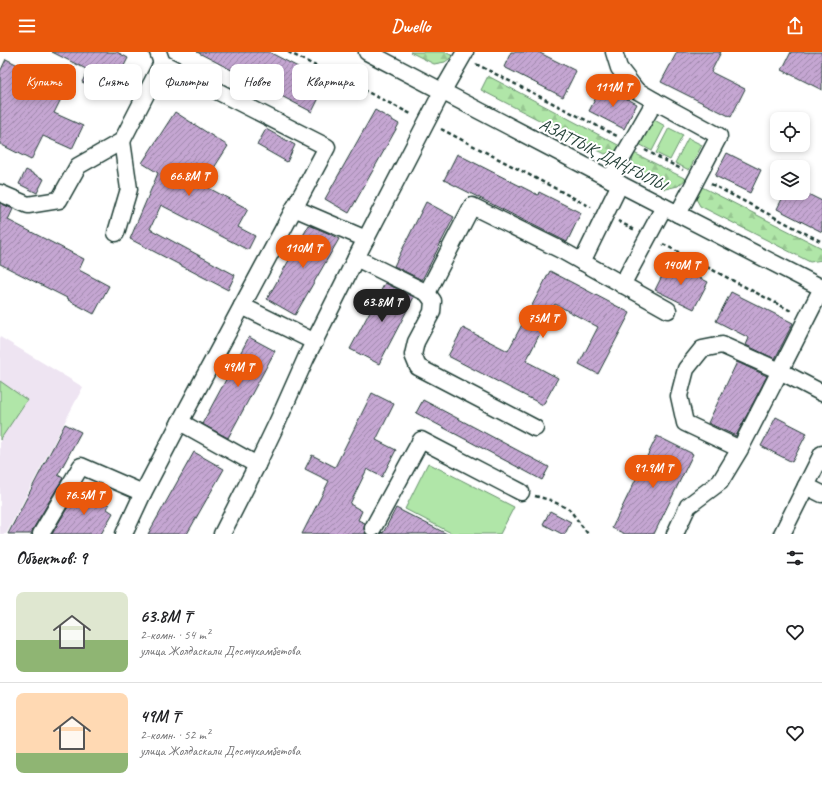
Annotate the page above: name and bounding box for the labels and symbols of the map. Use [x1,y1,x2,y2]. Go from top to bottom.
pin: 111M ₸ [580,74,646,108]
street label: АЗАТТЫҚ ДАҢҒЫЛЫ [536,114,672,197]
pin: 66.8M ₸ [152,163,226,197]
pin: 110M ₸ [270,235,336,269]
pin: 140M ₸ [648,252,714,286]
pin: 63.8M ₸ [345,289,419,323]
pin: 75M ₸ [515,305,571,339]
pin: 49M ₸ [210,354,266,388]
pin: 91.9M ₸ [616,455,690,489]
pin: 76.5M ₸ [47,482,121,516]

